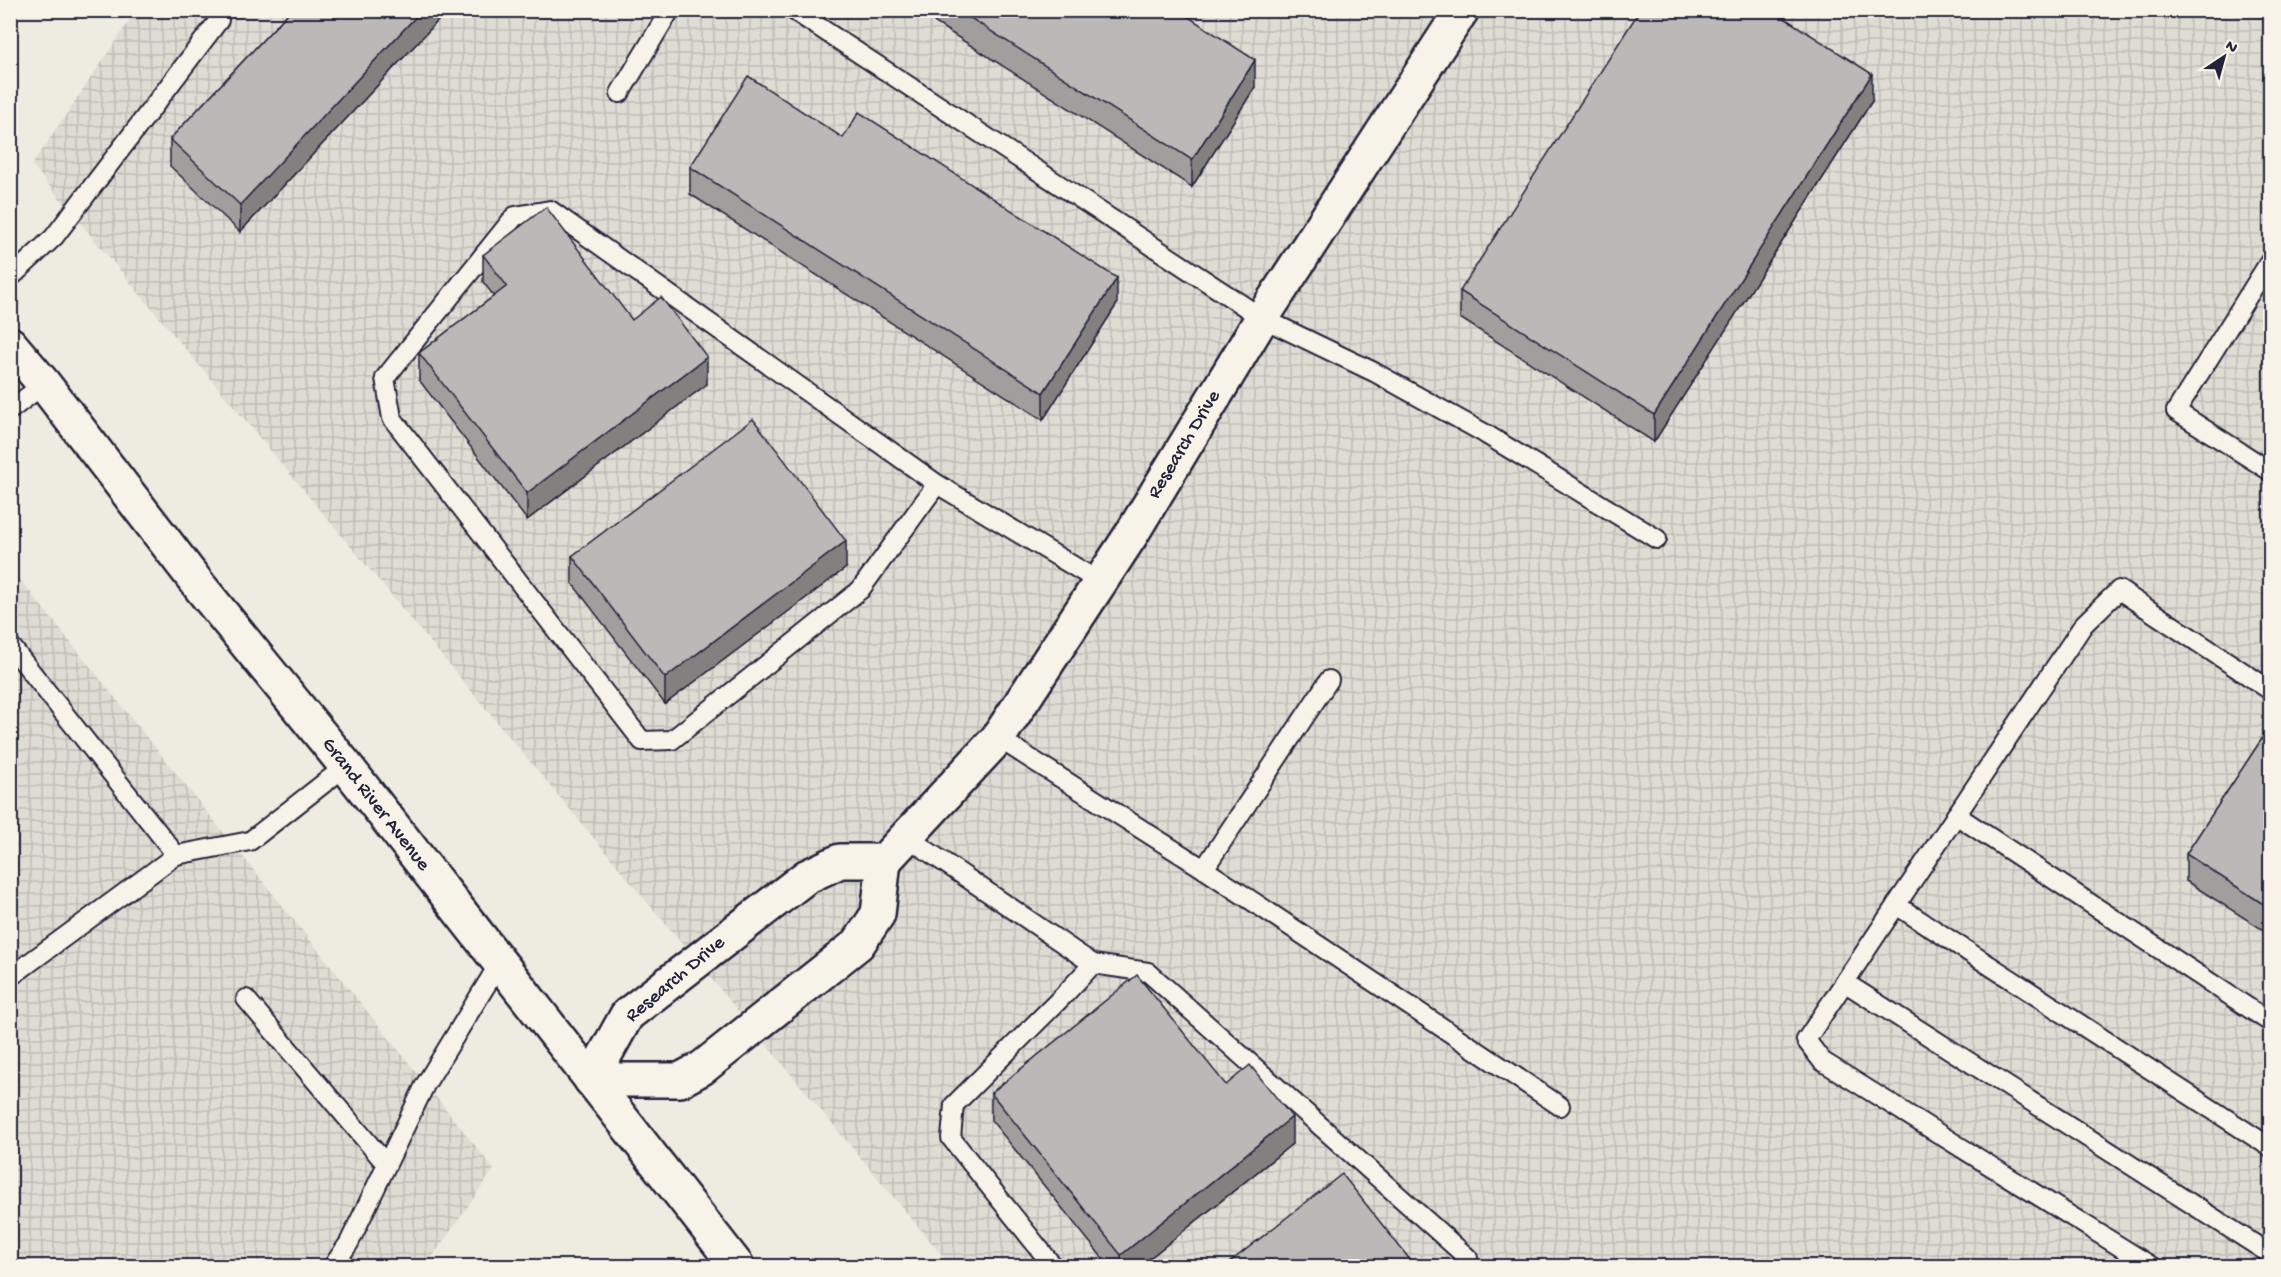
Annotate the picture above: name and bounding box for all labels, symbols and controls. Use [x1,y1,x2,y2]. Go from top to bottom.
north arrow [2194,27,2254,87]
text: N [2221,37,2241,59]
street label: Research Drive [1144,386,1227,503]
street label: Grand River Avenue [316,734,435,877]
street label: Research Drive [622,931,731,1028]

